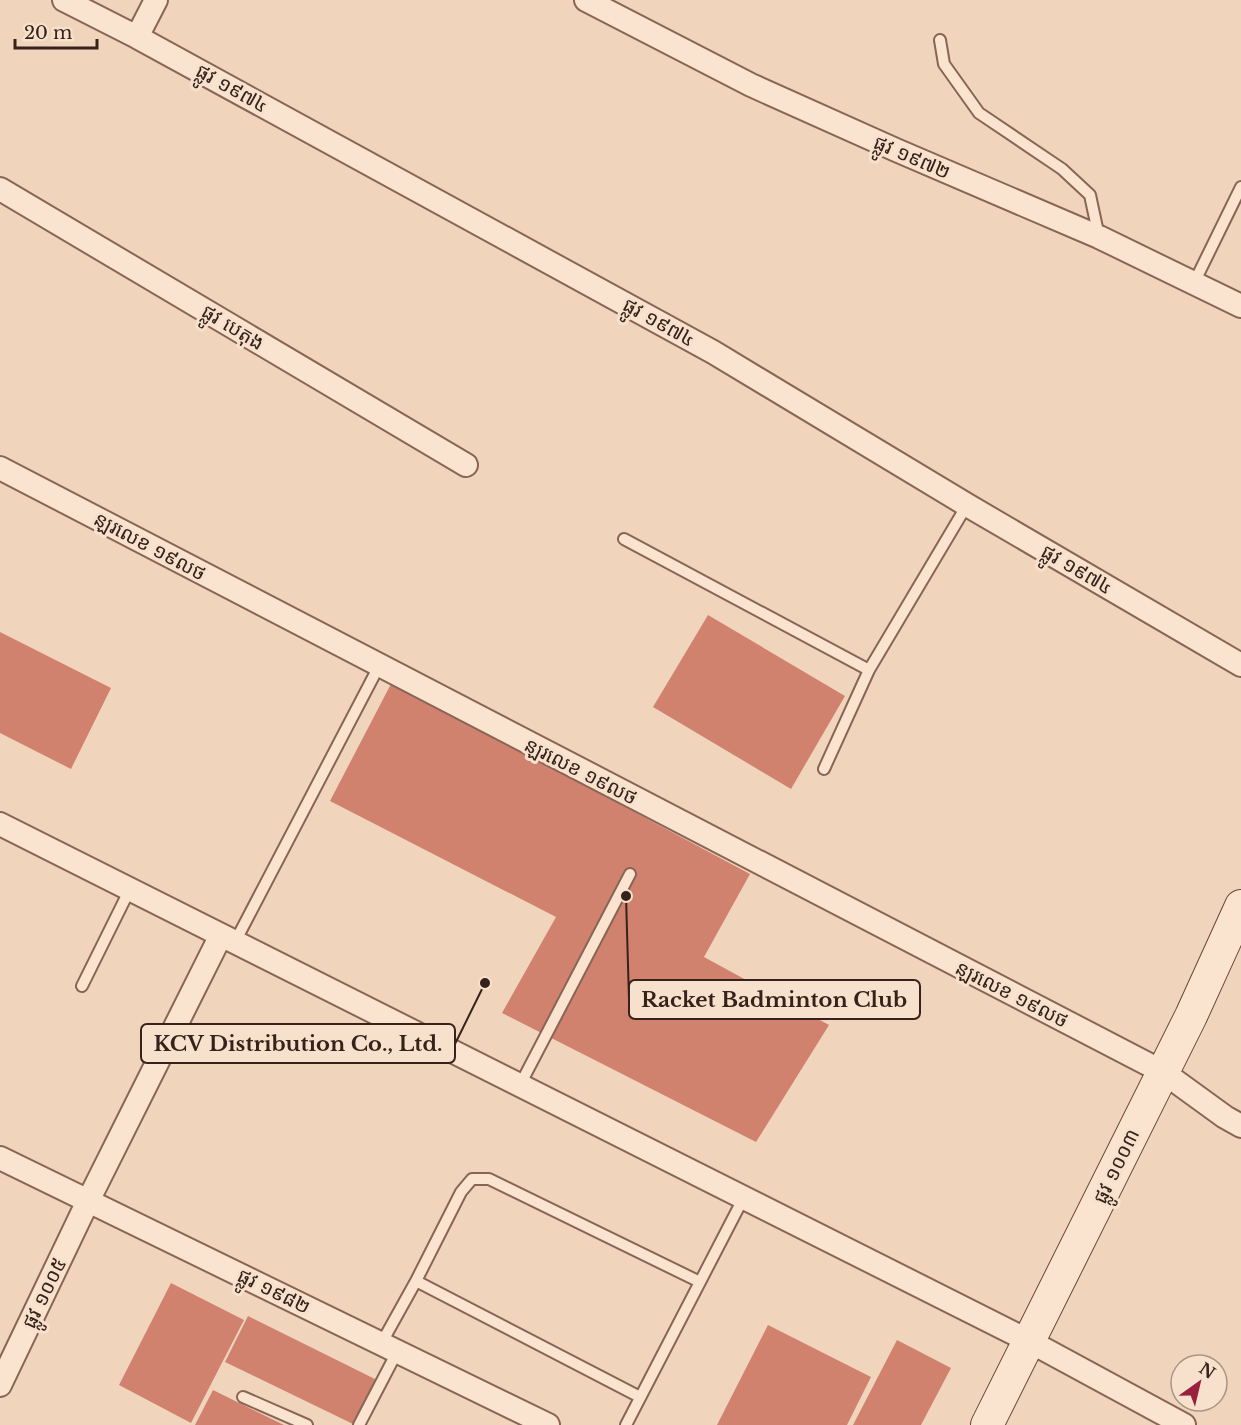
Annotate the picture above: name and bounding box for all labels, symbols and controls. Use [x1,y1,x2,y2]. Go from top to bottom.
scale bar [15,12,98,50]
text: 20 m [24,22,72,44]
street label: ផ្លូវ ១៩៧៤ [188,58,272,124]
street label: ផ្លូវ ១៩៧២ [867,130,954,190]
street label: ផ្លូវ ១៩៧៤ [615,292,699,358]
street label: ផ្លូវ បេតុង [194,299,269,361]
street label: ន្ឡរលេខ ១៩លថ [90,506,210,586]
street label: ផ្លូវ ១៩៧៤ [1033,539,1117,605]
street label: ន្ឡរលេខ ១៩លថ [520,732,642,810]
street label: ន្ឡរលេខ ១៩លថ [951,955,1073,1033]
callout: Racket Badminton Club [629,980,920,1019]
text: Racket Badminton Club [641,987,907,1013]
callout: KCV Distribution Co., Ltd. [141,1024,455,1063]
text: KCV Distribution Co., Ltd. [154,1031,442,1057]
street label: ផ្លូវ ១០០៣ [1088,1125,1151,1210]
street label: ផ្លូវ ១០០៥ [17,1254,78,1335]
street label: ផ្លូវ ១៩៨២ [231,1263,314,1325]
north arrow [1169,1353,1229,1413]
text: N [1196,1358,1219,1383]

